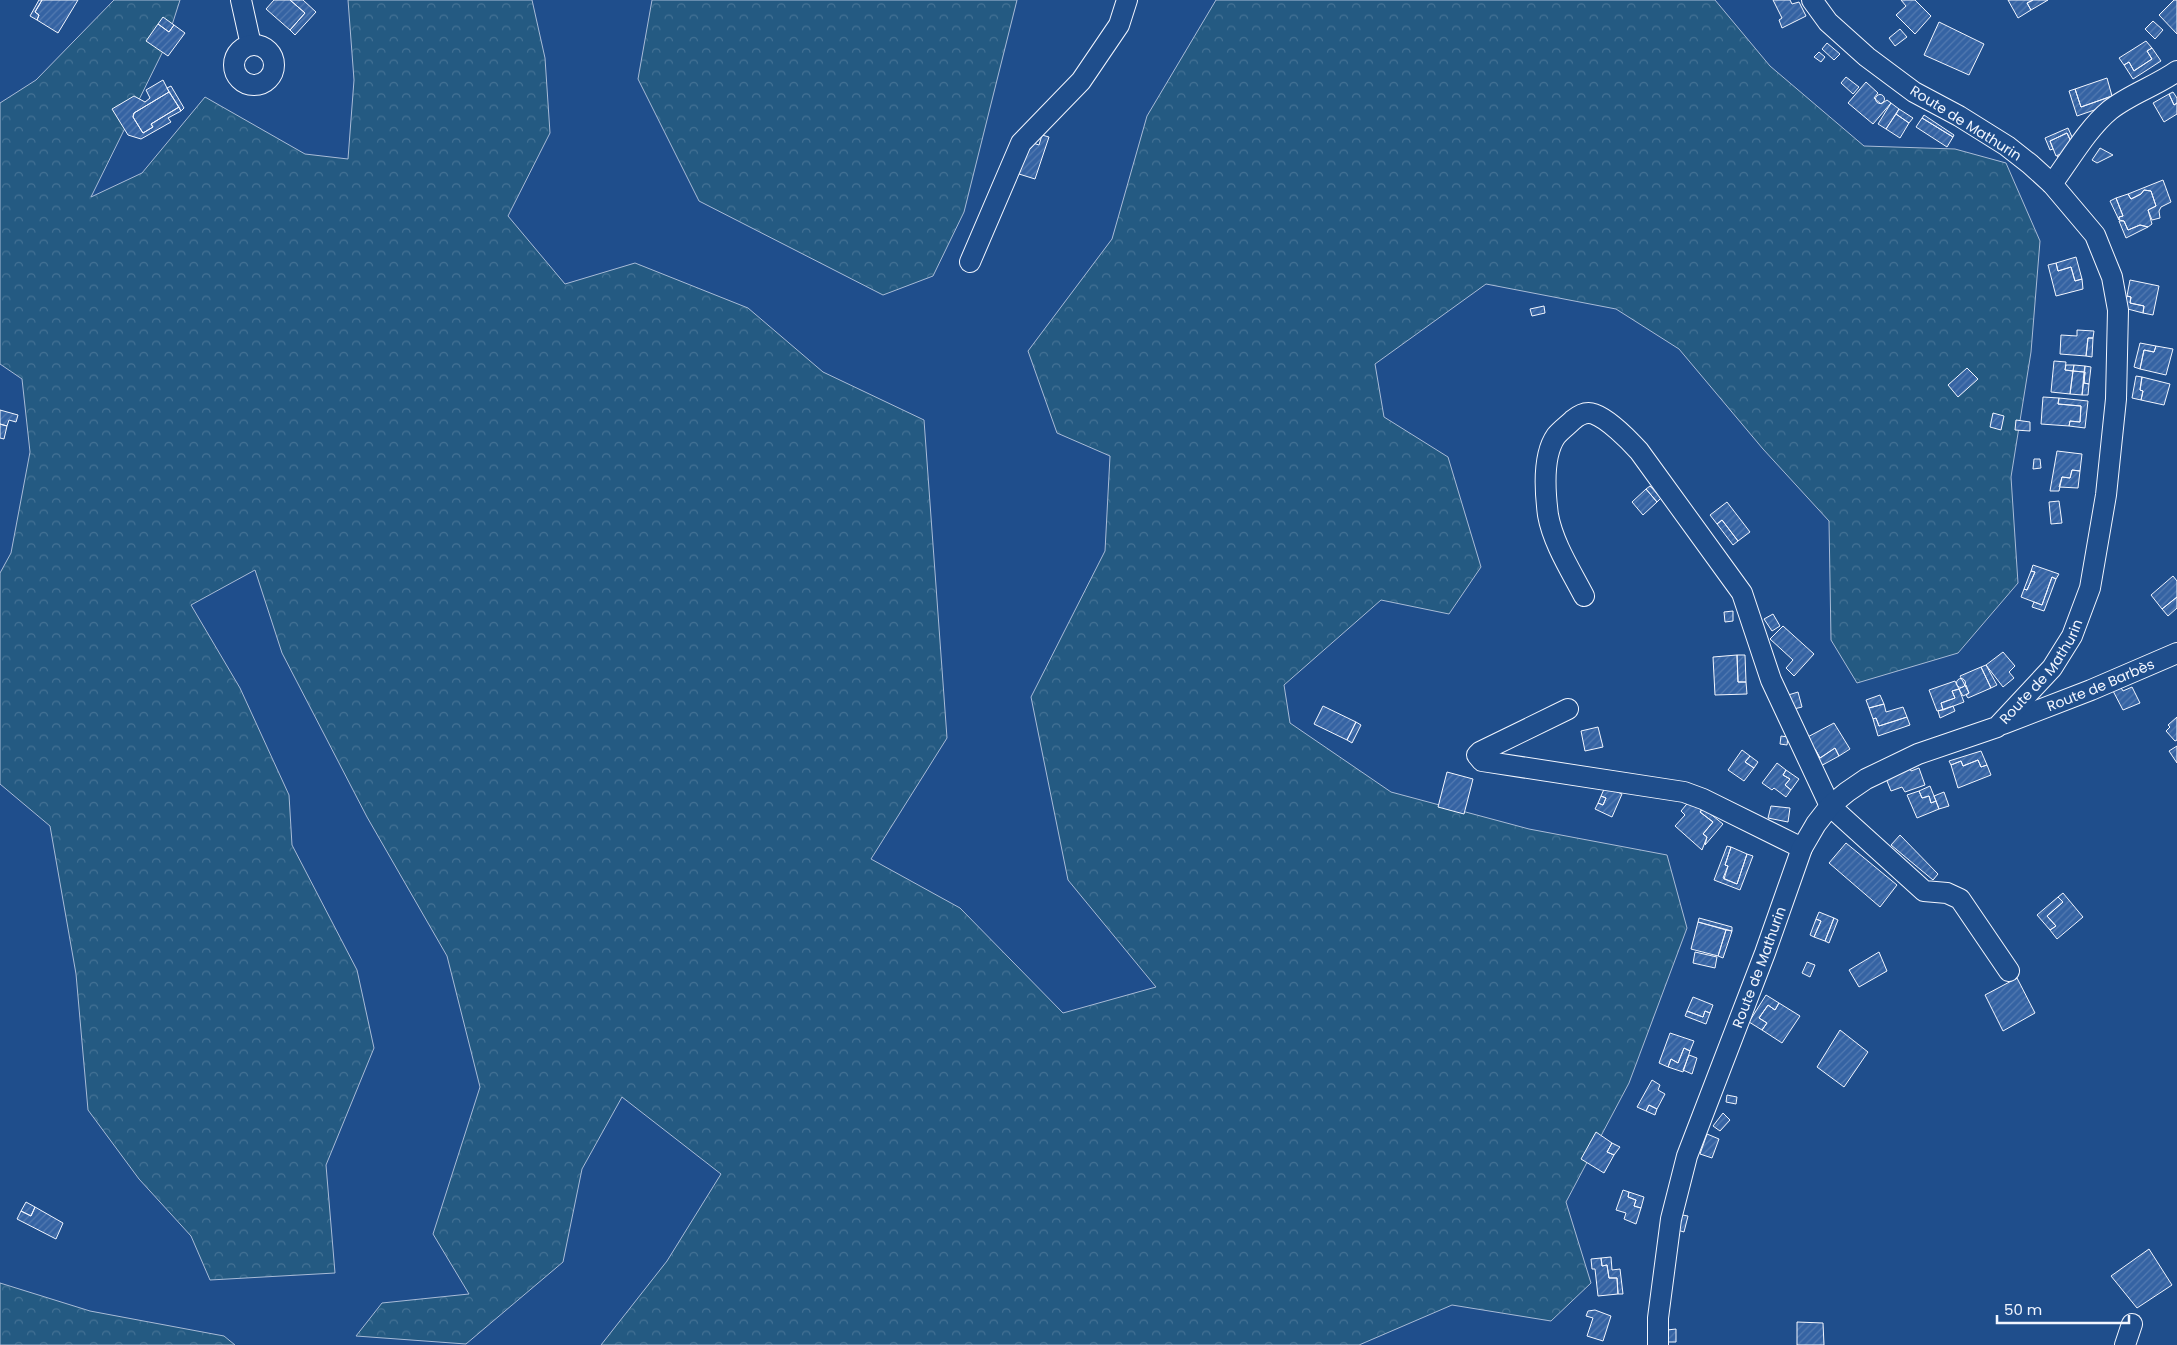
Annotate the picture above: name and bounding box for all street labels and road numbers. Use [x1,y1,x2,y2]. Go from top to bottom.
street label: Route de Mathurin [1906,81,2026,165]
street label: Route de Mathurin [1995,616,2087,728]
street label: Route de Barbès [2044,654,2157,716]
street label: Route de Mathurin [1727,904,1791,1031]

